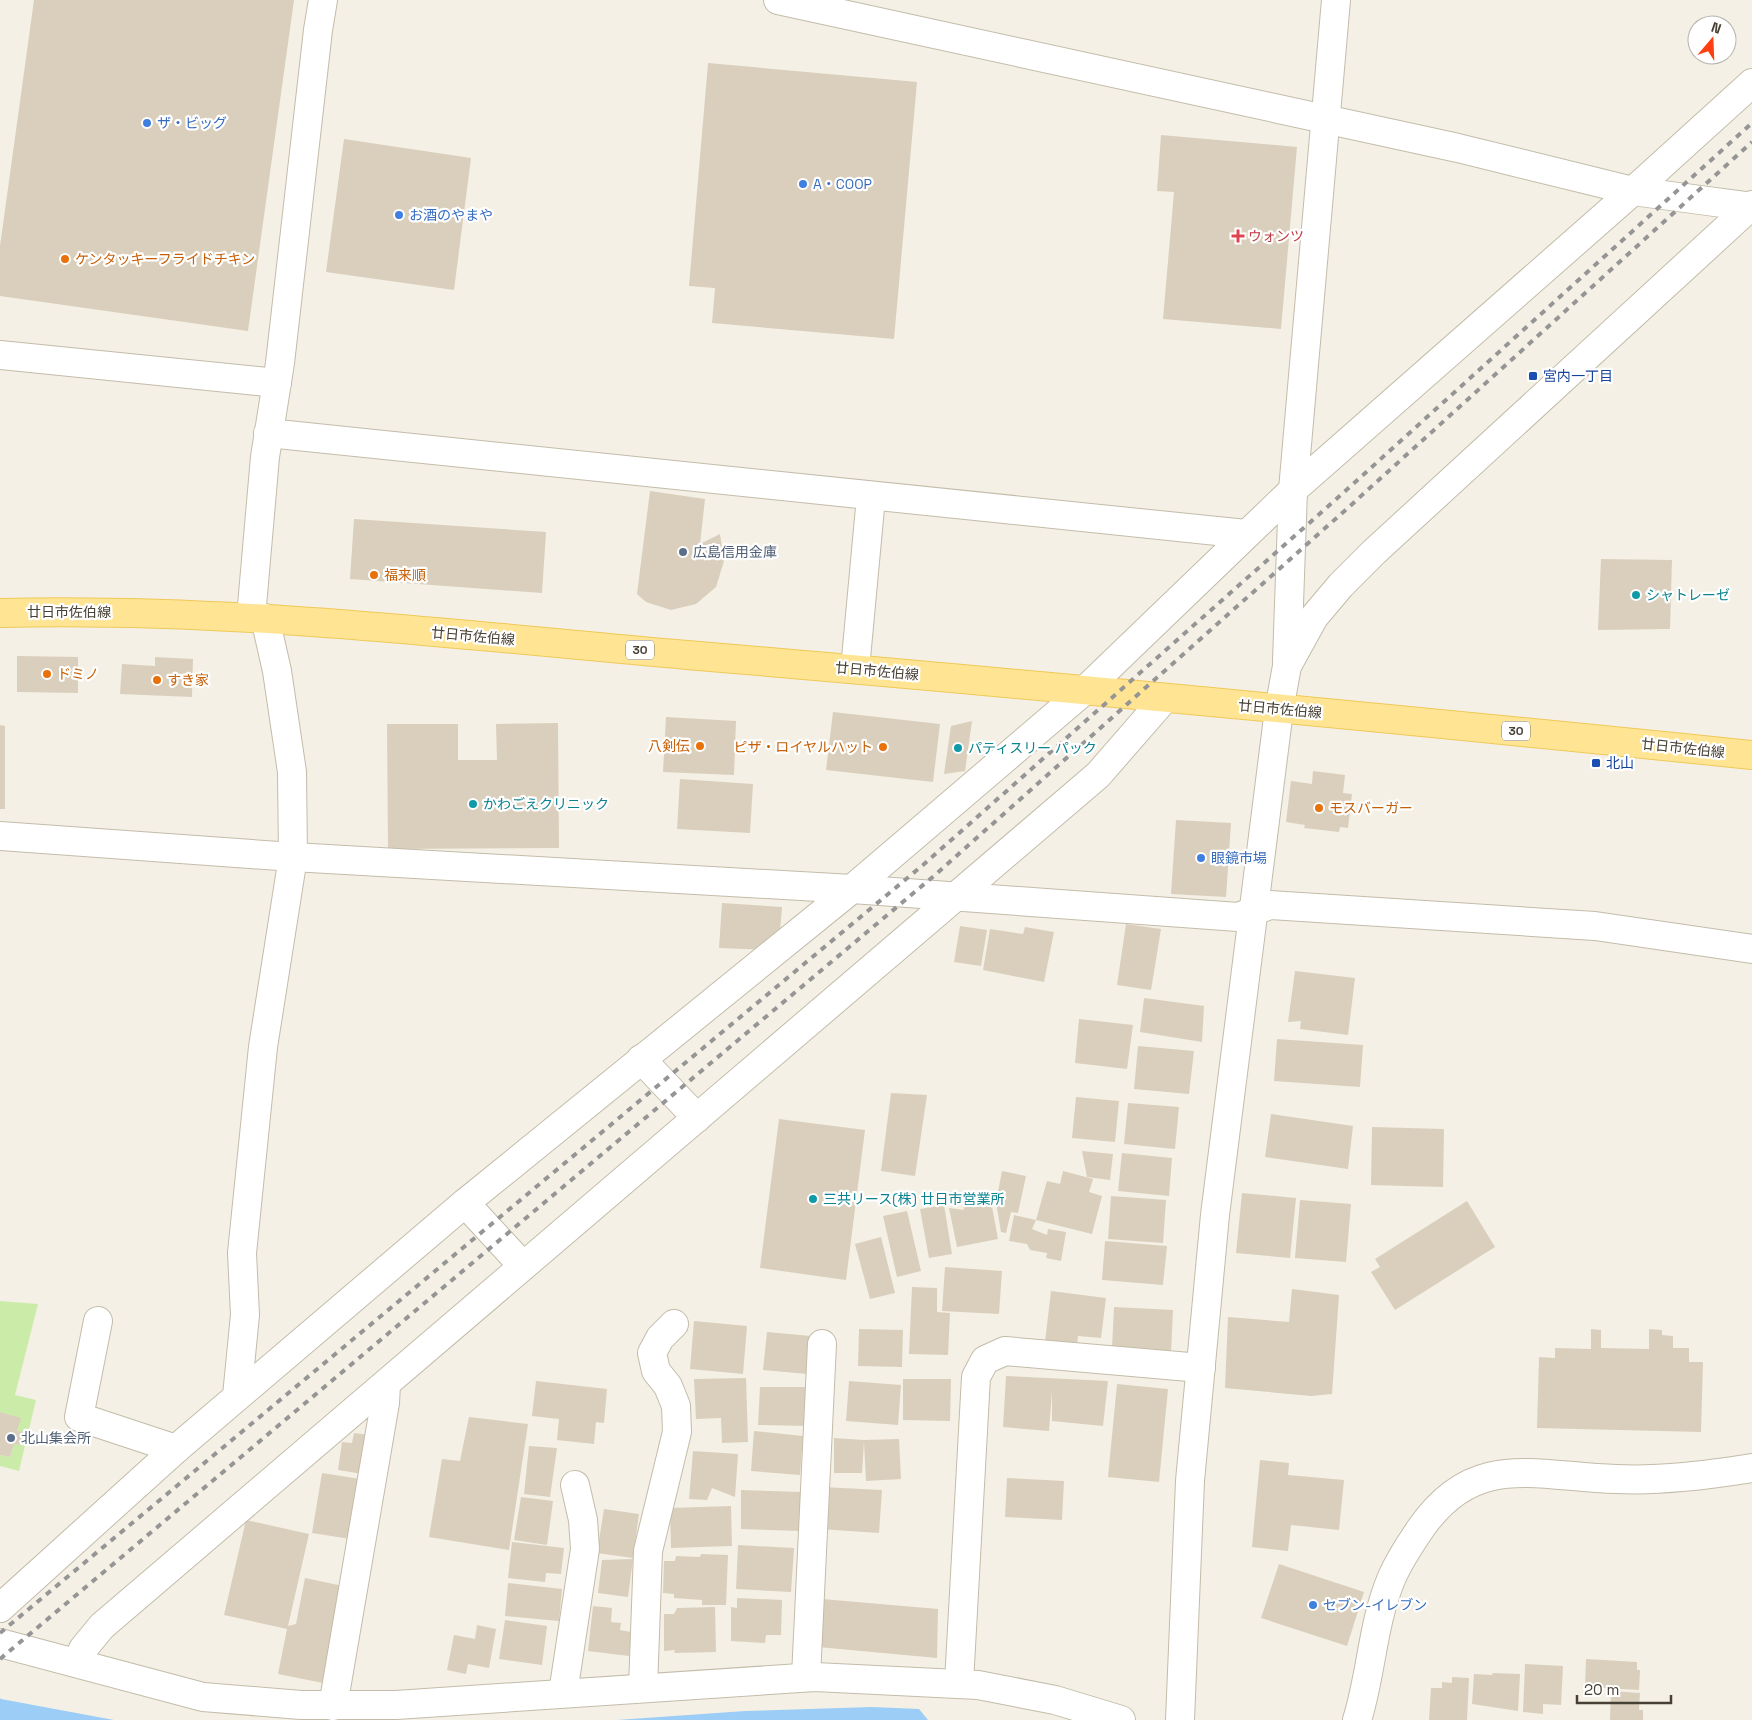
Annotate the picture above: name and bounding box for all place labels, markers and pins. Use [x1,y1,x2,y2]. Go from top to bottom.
place label: ザ・ビッグ [157,114,227,132]
marker: ザ・ビッグ [141,117,153,129]
place label: A・COOP [813,175,872,193]
marker: A・COOP [797,178,809,190]
place label: お酒のやまや [409,206,493,224]
marker: お酒のやまや [393,209,405,221]
place label: ウォンツ [1248,227,1304,245]
marker: ウォンツ [1232,230,1244,242]
place label: ケンタッキーフライドチキン [75,250,255,268]
marker: ケンタッキーフライドチキン [59,253,71,265]
place label: 宮内一丁目 [1543,367,1613,385]
marker: 宮内一丁目 [1527,370,1539,382]
place label: 広島信用金庫 [693,543,777,561]
marker: 広島信用金庫 [677,546,689,558]
place label: 福来順 [384,566,426,584]
marker: 福来順 [368,569,380,581]
place label: シャトレーゼ [1646,586,1730,604]
marker: シャトレーゼ [1630,589,1642,601]
place label: ドミノ [57,665,99,683]
marker: ドミノ [41,668,53,680]
place label: すき家 [167,671,209,689]
marker: すき家 [151,674,163,686]
place label: 八剣伝 [648,737,690,755]
place label: ピザ・ロイヤルハット [733,738,873,756]
place label: パティスリー パック [968,739,1097,757]
marker: 八剣伝 [694,740,706,752]
marker: ピザ・ロイヤルハット [877,741,889,753]
marker: パティスリー パック [952,742,964,754]
place label: 北山 [1606,754,1634,772]
marker: 北山 [1590,757,1602,769]
place label: かわごえクリニック [483,795,609,813]
marker: かわごえクリニック [467,798,479,810]
place label: モスバーガー [1329,799,1413,817]
marker: モスバーガー [1313,802,1325,814]
place label: 眼鏡市場 [1211,849,1267,867]
marker: 眼鏡市場 [1195,852,1207,864]
place label: 三共リース(株) 廿日市営業所 [823,1190,1004,1208]
marker: 三共リース(株) 廿日市営業所 [807,1193,819,1205]
place label: 北山集会所 [21,1429,91,1447]
marker: 北山集会所 [5,1432,17,1444]
place label: セブン-イレブン [1323,1596,1427,1614]
marker: セブン-イレブン [1307,1599,1319,1611]

